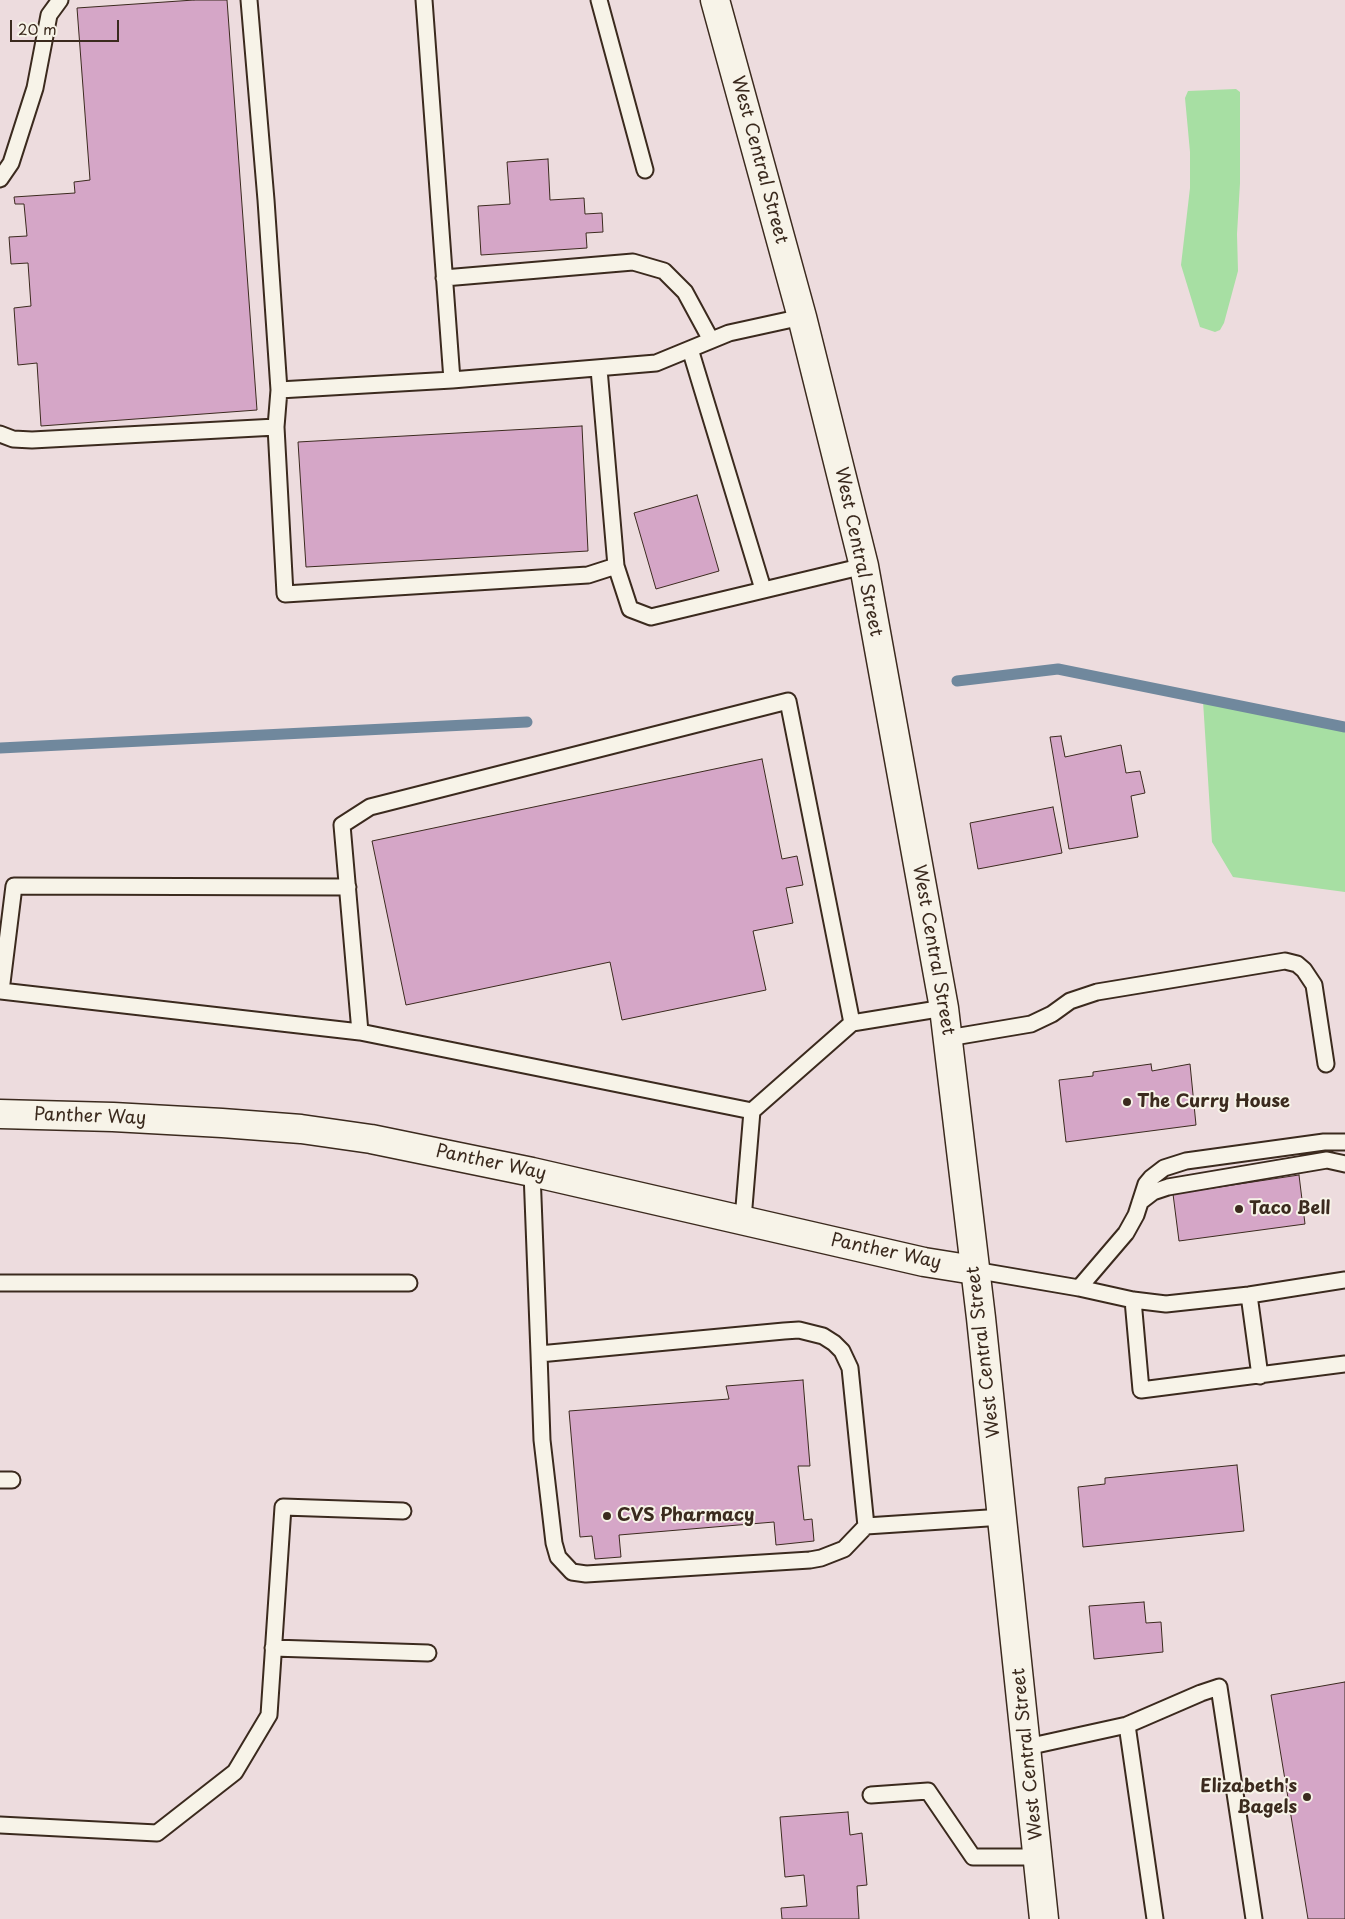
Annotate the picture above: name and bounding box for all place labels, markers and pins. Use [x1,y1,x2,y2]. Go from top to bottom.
place label: The Curry House [1137,1091,1290,1113]
marker: The Curry House [1121,1096,1133,1108]
place label: Taco Bell [1249,1198,1331,1220]
marker: Taco Bell [1233,1203,1245,1215]
place label: CVS Pharmacy [617,1505,754,1527]
marker: CVS Pharmacy [601,1510,613,1522]
place label: Elizabeth's Bagels [1200,1776,1297,1818]
marker: Elizabeth's Bagels [1301,1791,1313,1803]

